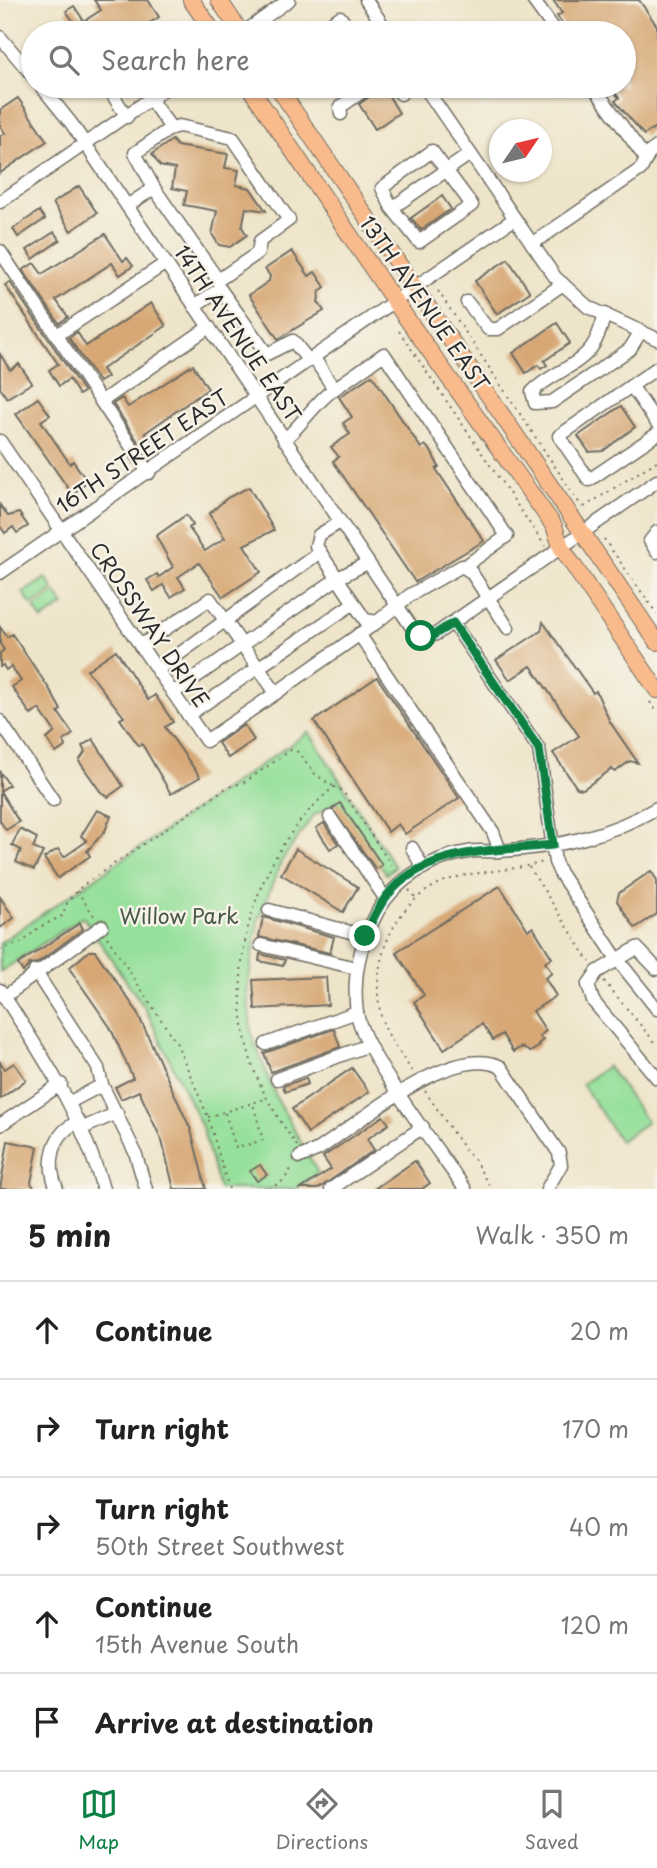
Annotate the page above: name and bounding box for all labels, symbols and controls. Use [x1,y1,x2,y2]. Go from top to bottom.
search box [21,21,636,98]
text: Search here [101,40,250,79]
icon: search [45,41,83,79]
north arrow [489,119,552,182]
street label: 13TH AVENUE EAST [353,209,499,397]
street label: 14TH AVENUE EAST [167,238,310,428]
street label: 16TH STREET EAST [49,380,235,520]
street label: CROSSWAY DRIVE [83,535,218,713]
route start [405,620,436,651]
park label: Willow Park [119,899,239,931]
route end [349,920,380,951]
text: 5 min [28,1212,111,1257]
text: Walk · 350 m [476,1217,629,1252]
icon: ahead [28,1311,66,1349]
text: Continue [95,1311,212,1350]
text: 20 m [570,1313,629,1348]
icon: right [28,1409,66,1447]
text: Turn right [95,1409,229,1448]
text: 170 m [562,1411,629,1446]
text: Turn right [95,1489,229,1528]
icon: right [28,1507,66,1545]
text: 40 m [569,1509,629,1544]
text: 50th Street Southwest [95,1528,344,1563]
text: Continue [95,1587,212,1626]
icon: ahead [28,1605,66,1643]
text: 120 m [561,1607,629,1642]
text: 15th Avenue South [95,1626,299,1661]
icon: arrive [28,1703,66,1741]
text: Arrive at destination [95,1703,374,1742]
tab: Map [78,1785,119,1855]
tab: Directions [276,1785,368,1855]
tab: Saved [525,1785,579,1855]

